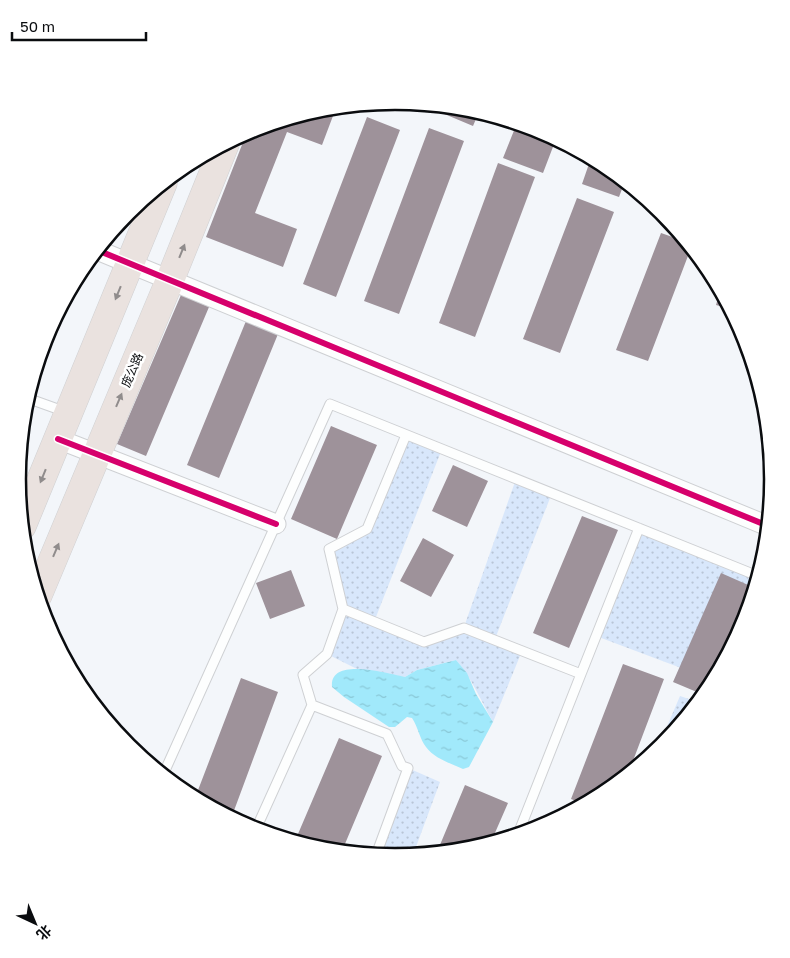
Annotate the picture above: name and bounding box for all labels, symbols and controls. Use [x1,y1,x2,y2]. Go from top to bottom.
scale bar [12,10,146,42]
text: 50 m [20,17,55,35]
one-way arrow [179,243,186,258]
one-way arrow [113,286,121,300]
street label: 庞公路 [118,350,146,390]
one-way arrow [116,393,124,407]
one-way arrow [38,469,46,483]
one-way arrow [53,543,61,557]
north arrow [10,898,60,948]
text: 北 [33,922,55,944]

